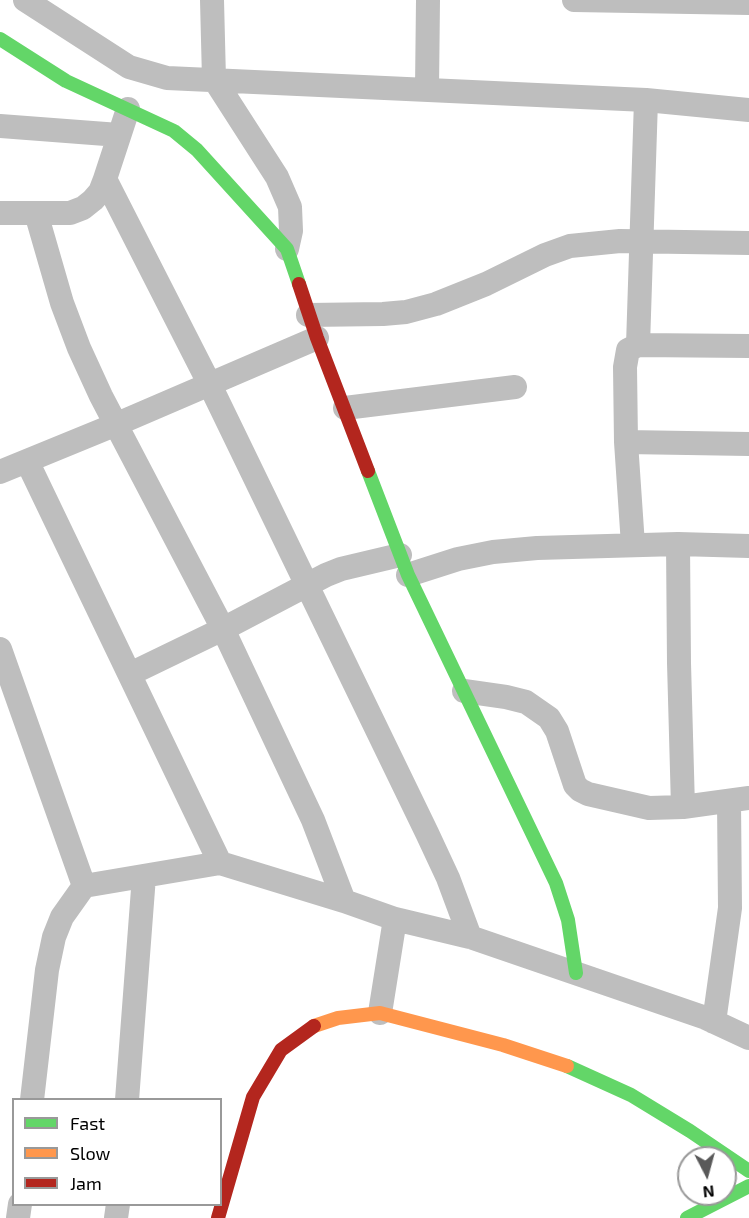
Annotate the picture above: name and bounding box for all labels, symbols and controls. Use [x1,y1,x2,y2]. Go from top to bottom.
legend [12,1098,222,1206]
text: Fast [70,1112,105,1134]
text: Slow [70,1142,110,1164]
north arrow [677,1146,737,1206]
text: Jam [70,1172,102,1194]
text: N [702,1182,715,1202]

